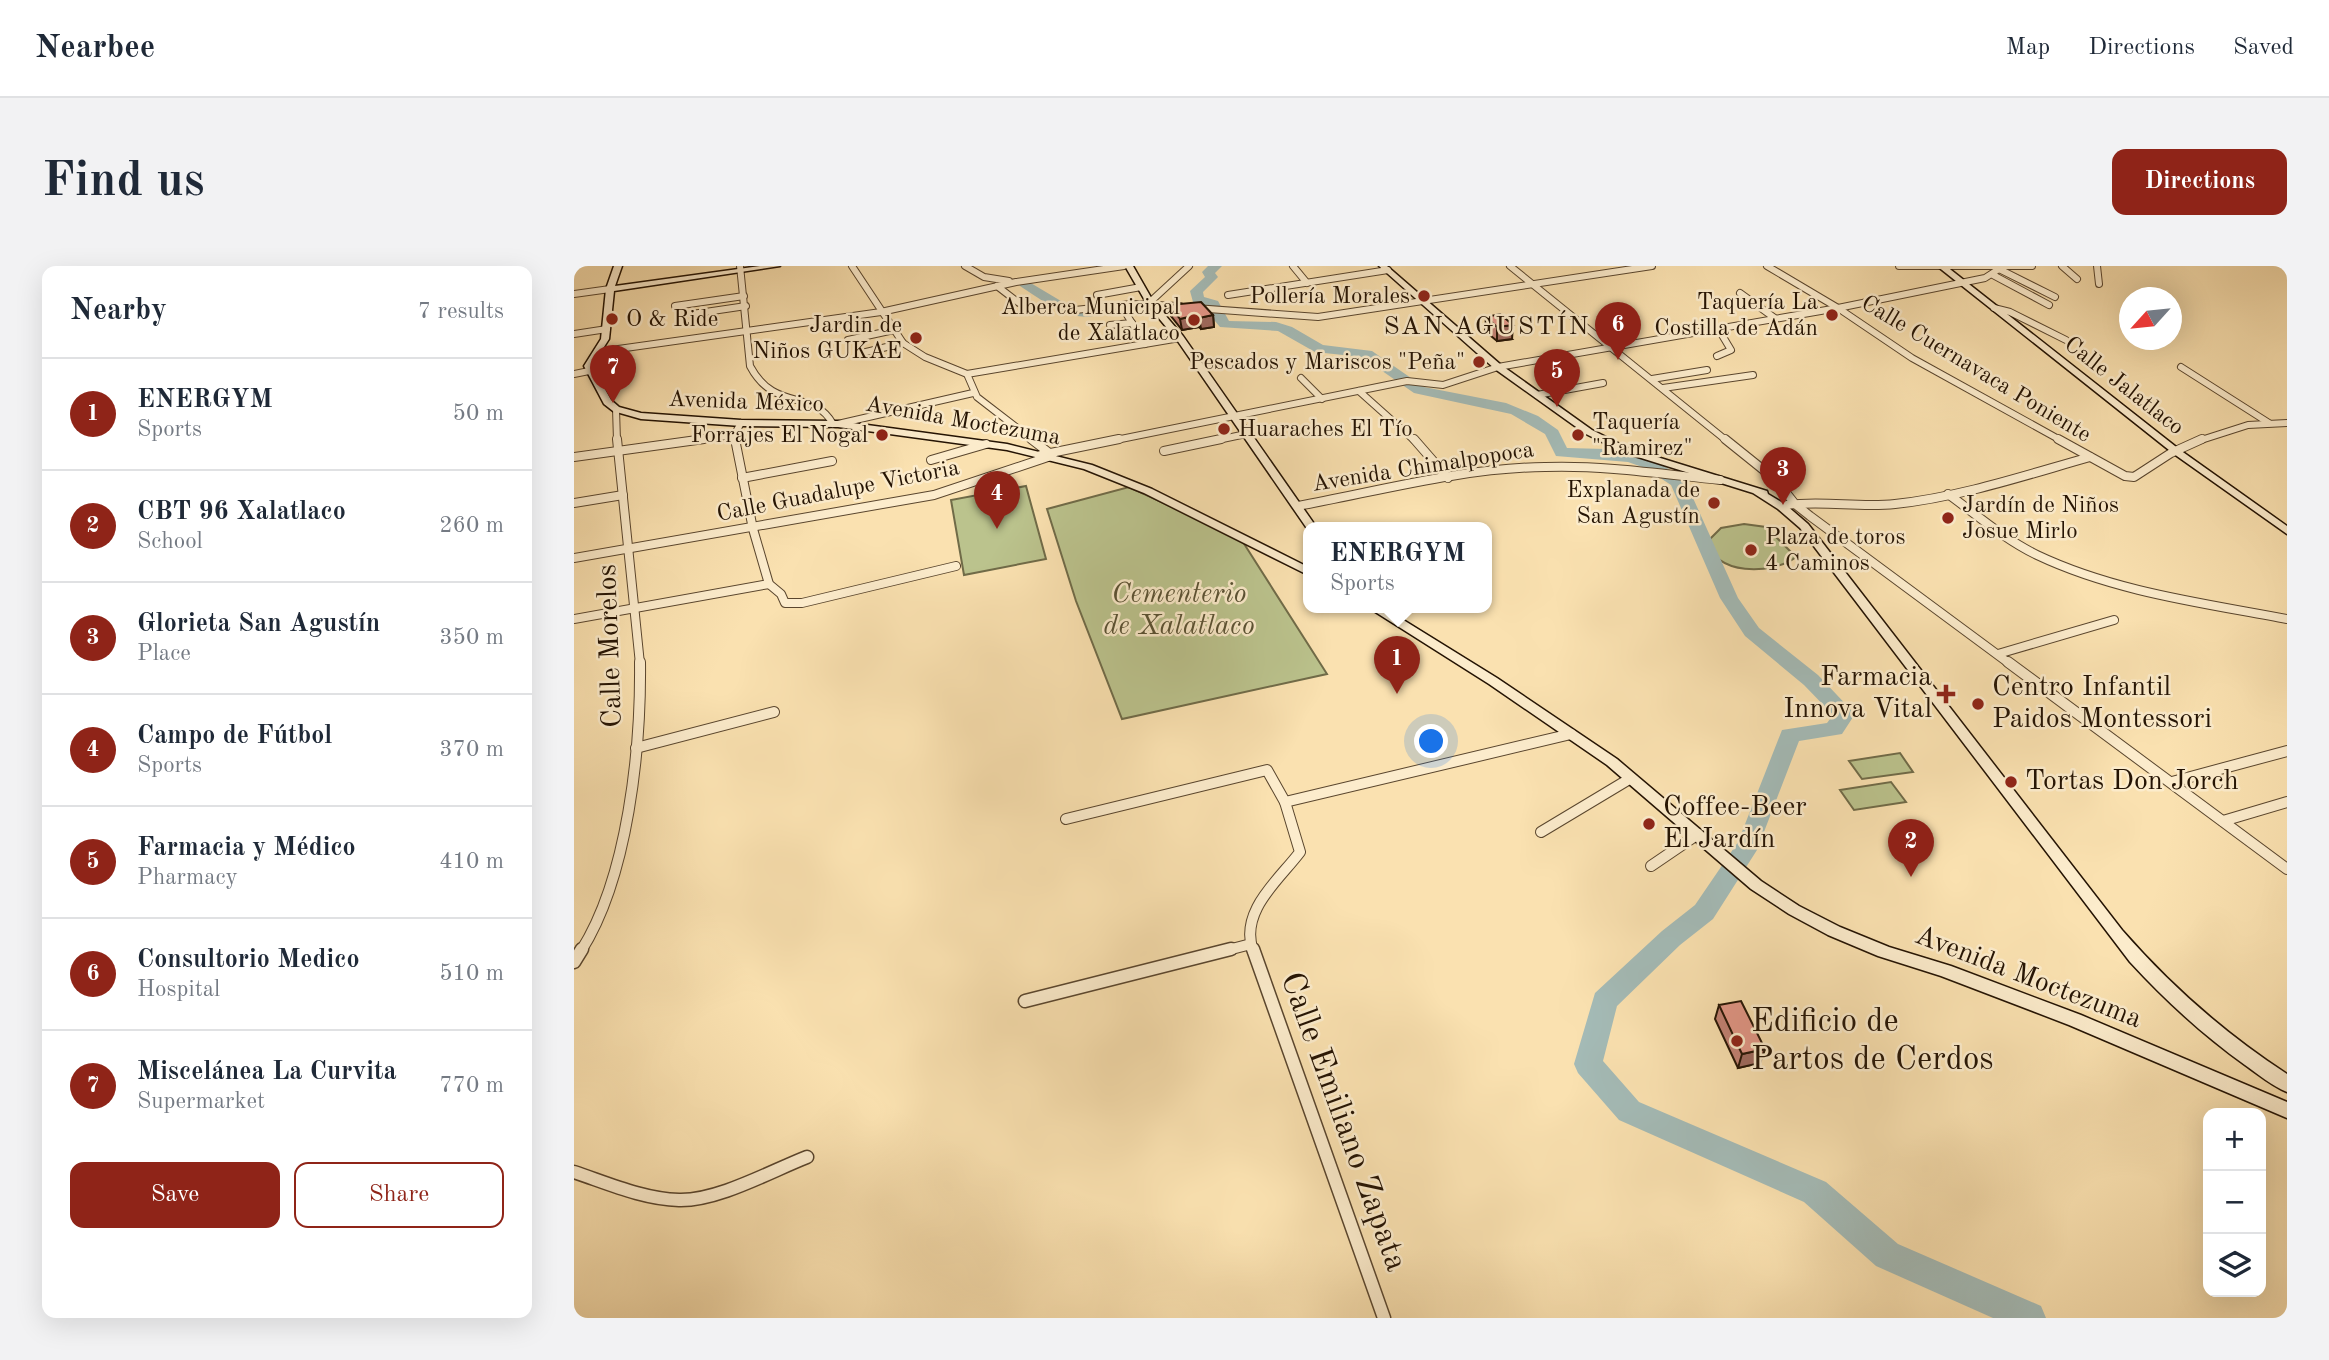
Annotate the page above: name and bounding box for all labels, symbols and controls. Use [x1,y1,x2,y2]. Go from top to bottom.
text: Nearbee [35,32,155,65]
text: Map [2006,36,2050,60]
text: Directions [2088,36,2195,60]
text: Saved [2233,36,2294,60]
button: Directions [2112,149,2287,215]
text: Find us [42,158,205,207]
place label: Pollería Morales [1249,285,1410,308]
north arrow [2119,287,2182,350]
marker: Pollería Morales [1416,288,1432,304]
place label: Taquería La Costilla de Adán [1654,291,1818,340]
street label: Calle Cuernavaca Poniente [1857,291,2095,447]
text: Nearby [70,296,167,326]
place label: Alberca Municipal de Xalatlaco [1001,296,1180,345]
text: 7 results [418,300,504,323]
pin: 6 [1595,302,1641,360]
marker: Taquería La Costilla de Adán [1824,307,1840,323]
place label: O & Ride [626,308,718,331]
district label: SAN AGUSTÍN [1383,310,1591,340]
marker: O & Ride [604,311,620,327]
marker: Alberca Municipal de Xalatlaco [1186,312,1202,328]
place label: Jardin de Niños GUKAE [752,314,902,363]
marker: Jardin de Niños GUKAE [908,330,924,346]
street label: Calle Jalatlaco [2060,332,2188,440]
pin: 7 [590,345,636,403]
pin: 5 [1534,349,1580,407]
place label: Pescados y Mariscos "Peña" [1189,351,1465,374]
marker: Pescados y Mariscos "Peña" [1471,354,1487,370]
text: ENERGYM [137,387,273,413]
street label: Avenida México [668,388,824,416]
street label: Avenida Moctezuma [864,393,1062,449]
text: 1 [86,402,100,425]
text: 50 m [453,402,504,425]
place label: Taquería "Ramirez" [1592,411,1693,460]
text: Sports [137,418,202,441]
place label: Huaraches El Tío [1238,418,1413,441]
marker: Huaraches El Tío [1216,421,1232,437]
place label: Forrajes El Nogal [690,424,868,447]
marker: Forrajes El Nogal [874,427,890,443]
marker: Taquería "Ramirez" [1570,427,1586,443]
street label: Avenida Chimalpopoca [1310,438,1536,496]
pin: 3 [1760,447,1806,505]
street label: Calle Guadalupe Victoria [715,456,961,526]
pin: 4 [974,471,1020,529]
place label: Explanada de San Agustín [1567,479,1700,528]
place label: Jardín de Niños Josue Mirlo [1962,494,2119,543]
marker: Explanada de San Agustín [1706,495,1722,511]
text: CBT 96 Xalatlaco [137,499,346,525]
marker: Jardín de Niños Josue Mirlo [1940,510,1956,526]
text: 2 [86,514,100,537]
text: 260 m [439,514,504,537]
popup [1303,522,1492,613]
place label: Plaza de toros 4 Caminos [1765,526,1905,575]
text: School [137,530,203,553]
text: ENERGYM [1330,541,1465,567]
marker: Plaza de toros 4 Caminos [1743,542,1759,558]
street label: Calle Morelos [594,564,628,728]
text: Sports [1330,572,1395,595]
park label: Cementerio de Xalatlaco [1103,581,1255,641]
text: Glorieta San Agustín [137,611,380,637]
text: 3 [86,626,100,649]
text: 350 m [439,626,504,649]
pin: 1 [1374,636,1420,694]
text: Place [137,642,191,665]
place label: Farmacia Innova Vital [1783,664,1932,724]
place label: Centro Infantil Paidos Montessori [1992,674,2212,734]
marker: Farmacia Innova Vital [1938,686,1954,702]
marker: Centro Infantil Paidos Montessori [1970,696,1986,712]
text: Campo de Fútbol [137,723,332,749]
your location [1414,724,1448,758]
text: 4 [86,738,100,761]
text: 370 m [439,738,504,761]
text: Sports [137,754,202,777]
place label: Tortas Don Jorch [2025,768,2239,796]
marker: Tortas Don Jorch [2003,774,2019,790]
place label: Coffee-Beer El Jardín [1663,794,1807,854]
marker: Coffee-Beer El Jardín [1641,816,1657,832]
pin: 2 [1888,819,1934,877]
text: Farmacia y Médico [137,835,356,861]
text: 5 [86,850,100,873]
text: 410 m [439,850,504,873]
text: Pharmacy [137,866,238,889]
street label: Avenida Moctezuma [1911,922,2145,1034]
text: Consultorio Medico [137,947,360,973]
text: 6 [86,962,100,985]
text: 510 m [439,962,504,985]
street label: Calle Emiliano Zapata [1274,968,1412,1276]
text: Hospital [137,978,220,1001]
place label: Edificio de Partos de Cerdos [1751,1006,1994,1077]
marker: Edificio de Partos de Cerdos [1729,1033,1745,1049]
text: Miscelánea La Curvita [137,1059,397,1085]
text: 7 [86,1074,100,1097]
text: 770 m [439,1074,504,1097]
text: Supermarket [137,1090,265,1113]
map controls [2203,1108,2266,1297]
button: + [2203,1108,2266,1171]
button: Save [70,1162,280,1228]
button: Share [294,1162,504,1228]
button: − [2203,1171,2266,1234]
button: layers [2203,1234,2266,1297]

